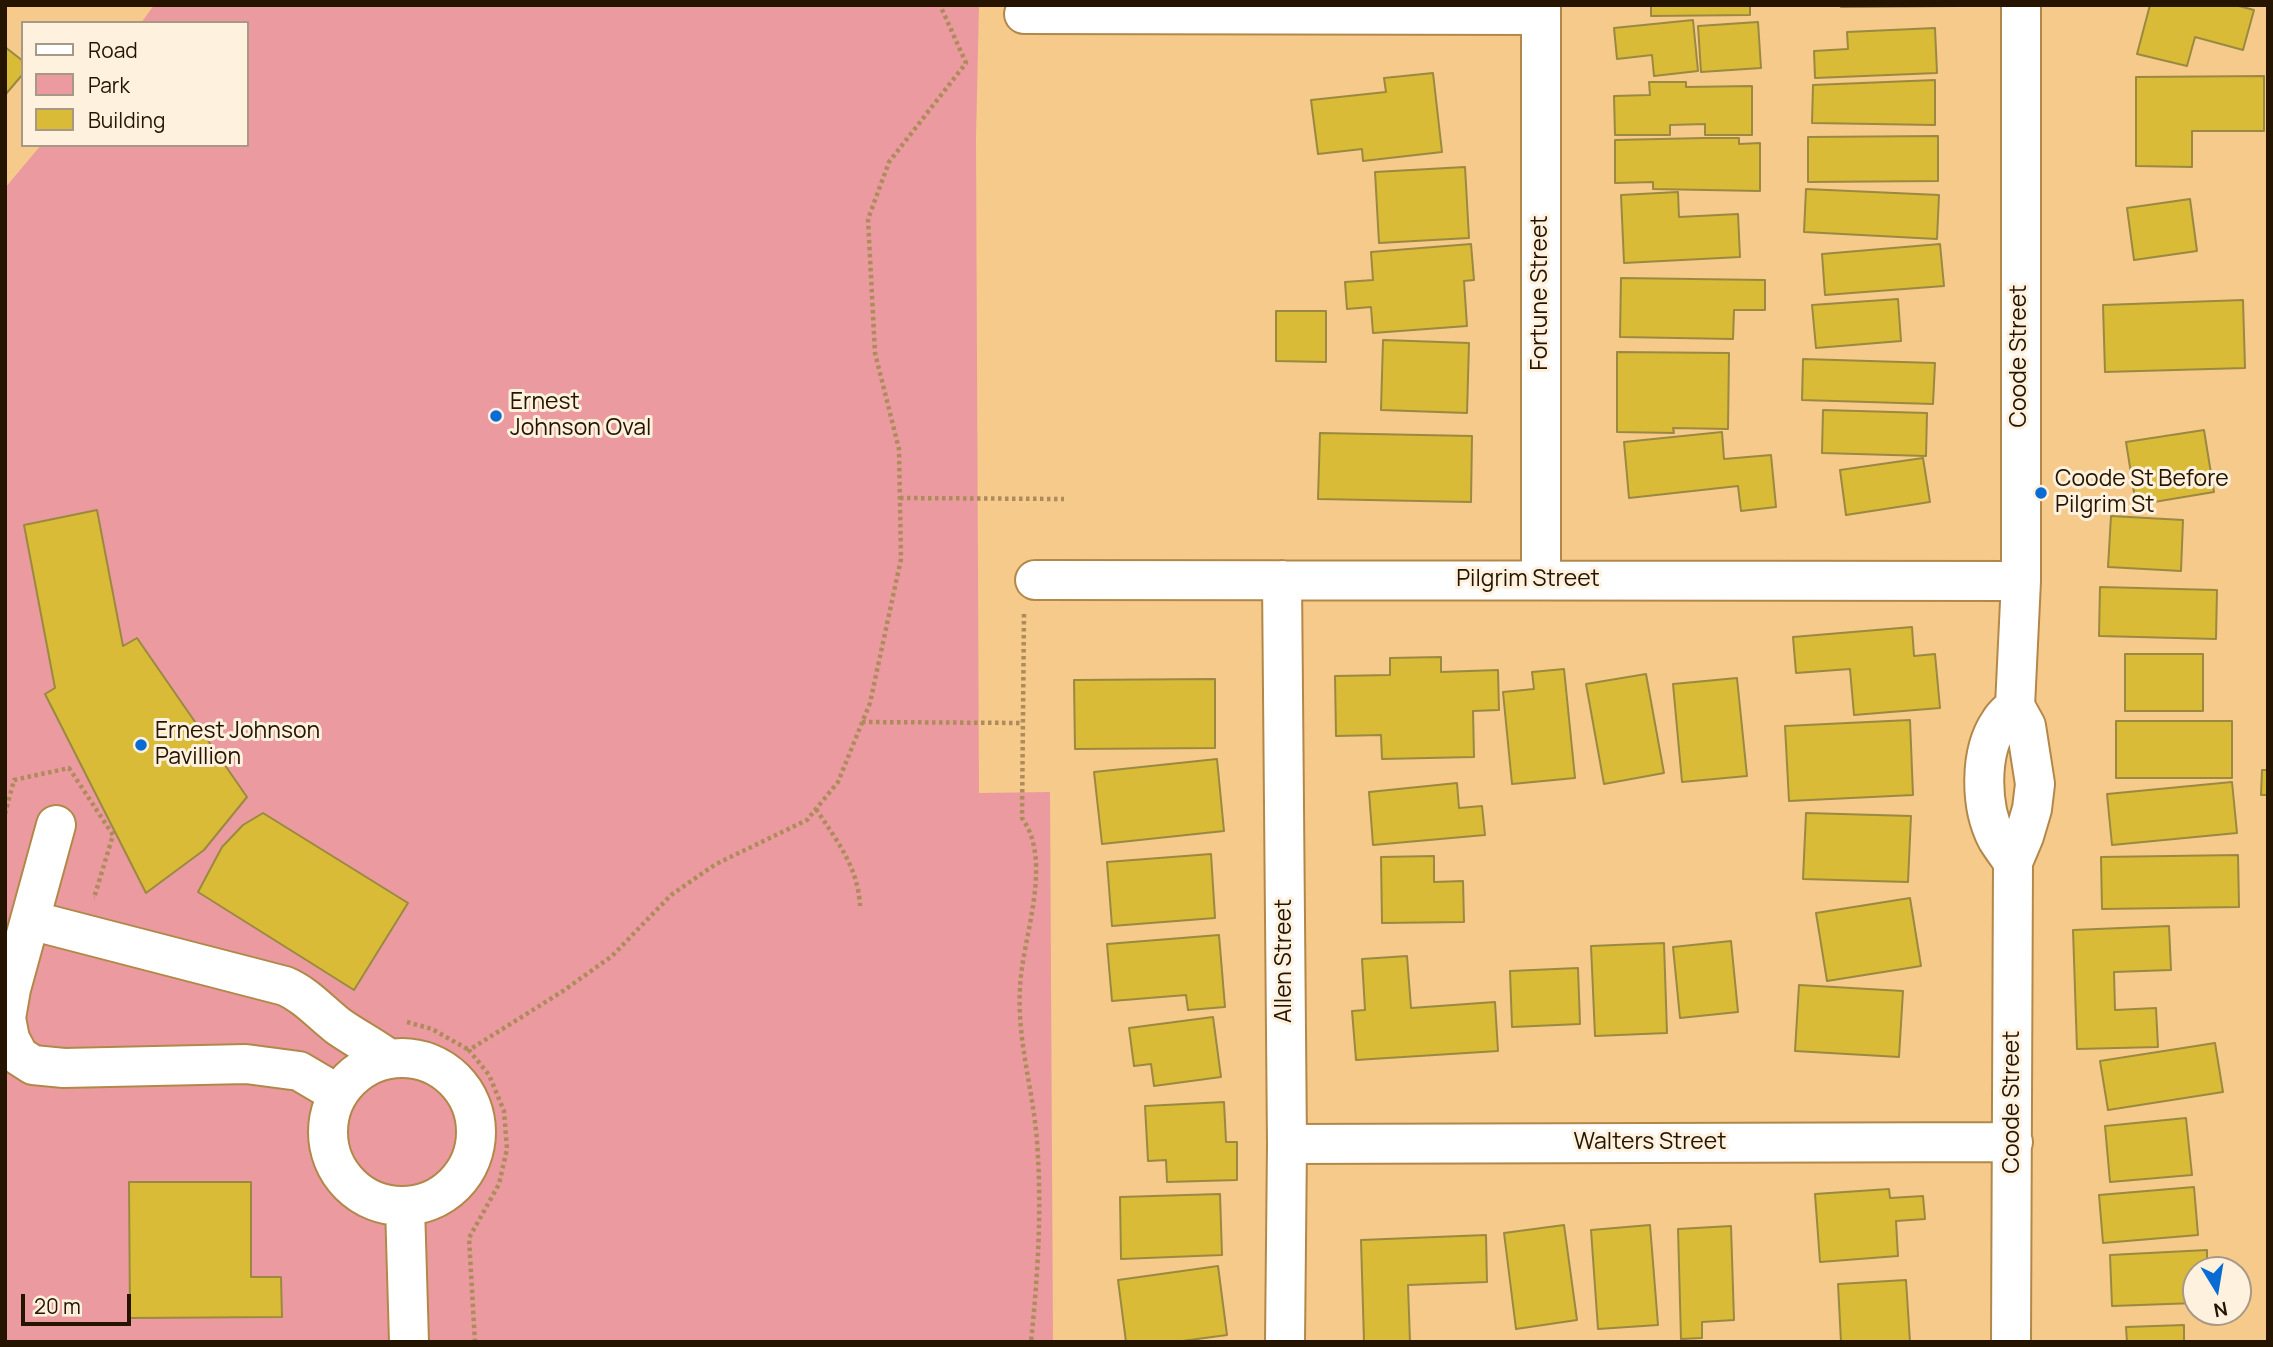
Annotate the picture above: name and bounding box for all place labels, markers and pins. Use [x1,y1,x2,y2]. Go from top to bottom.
place label: Ernest Johnson Oval [510,389,651,443]
marker: Ernest Johnson Oval [488,408,504,424]
place label: Coode St Before Pilgrim St [2055,466,2229,520]
marker: Coode St Before Pilgrim St [2033,485,2049,501]
place label: Ernest Johnson Pavillion [155,718,320,772]
marker: Ernest Johnson Pavillion [133,737,149,753]

